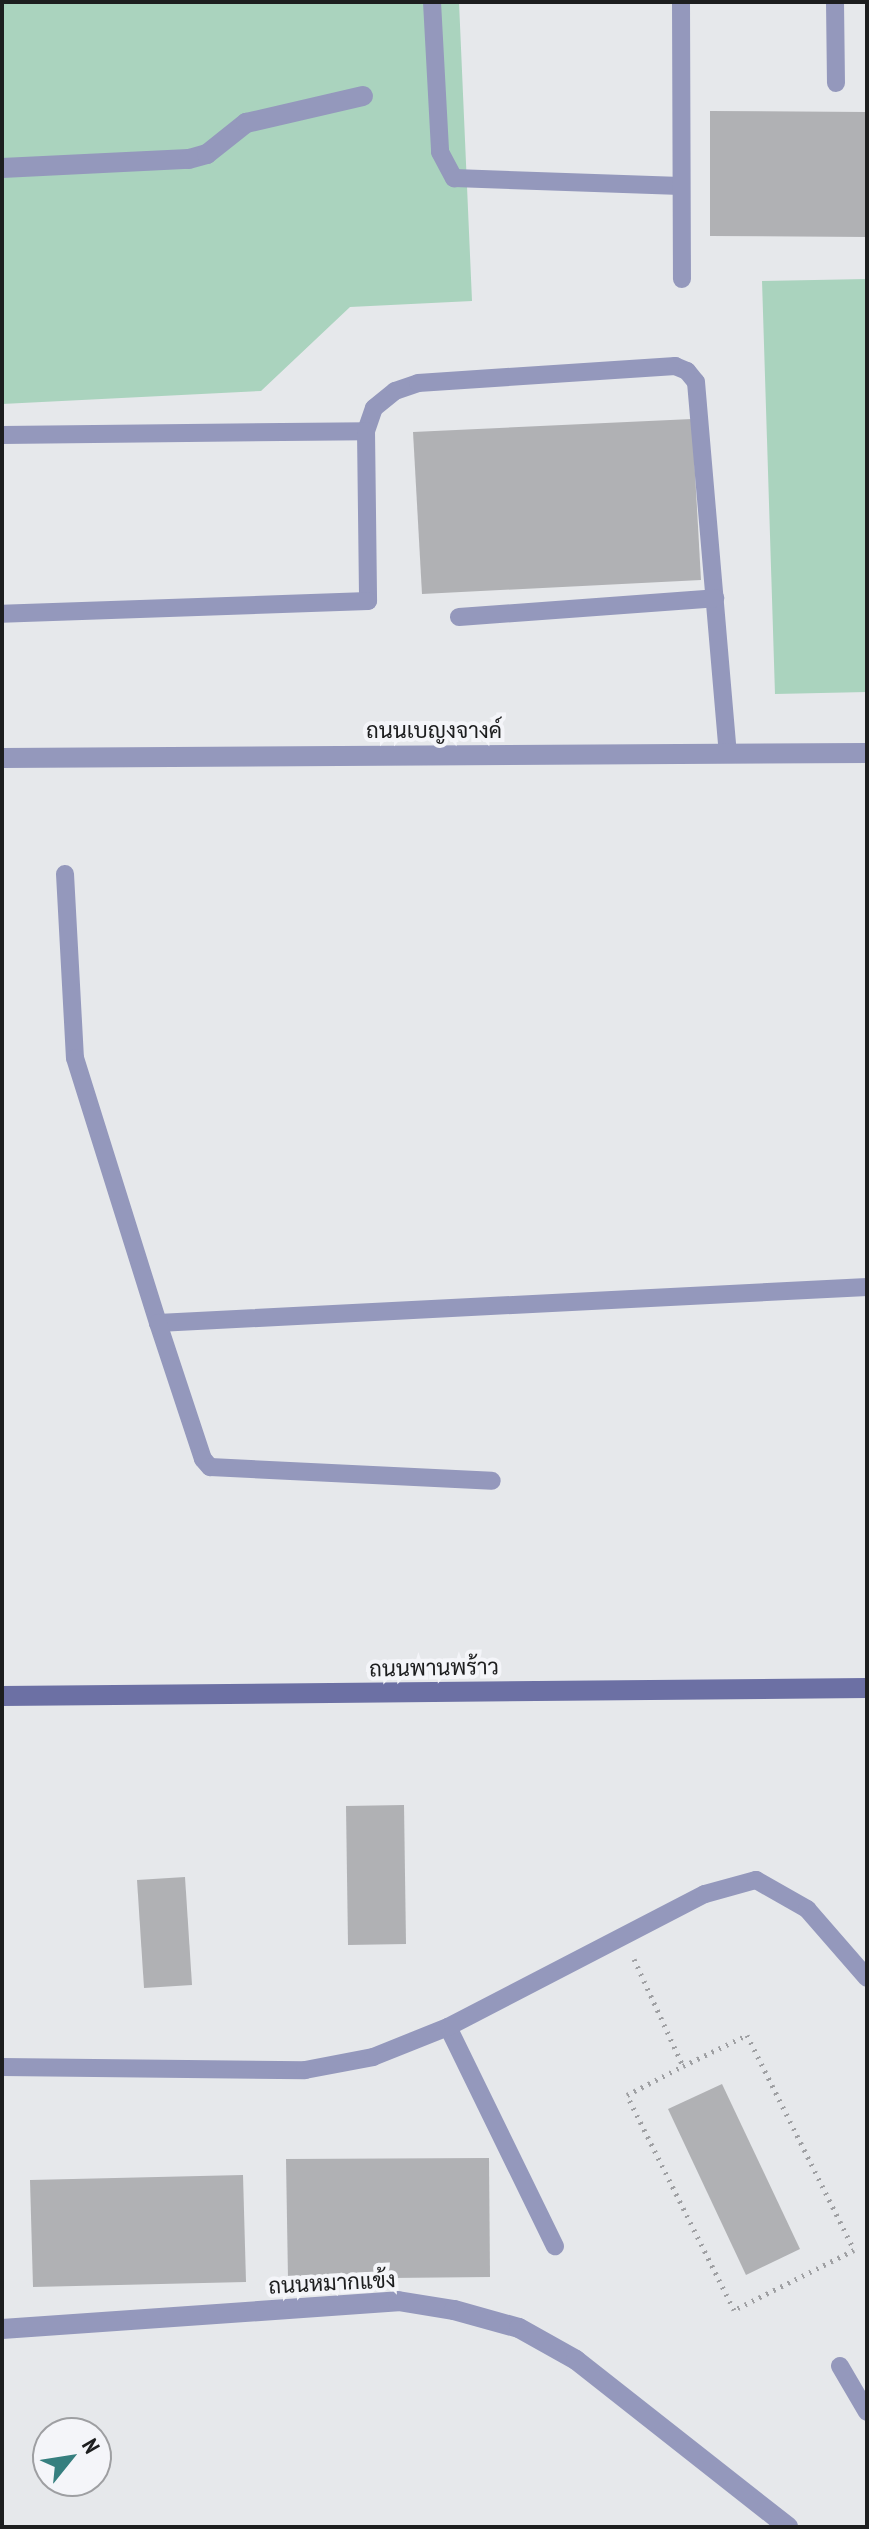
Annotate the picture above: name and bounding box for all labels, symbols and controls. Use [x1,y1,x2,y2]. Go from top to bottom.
street label: ถนนเบญงจางค์ [366,718,502,744]
street label: ถนนพานพร้าว [369,1654,499,1682]
street label: ถนนหมากแข้ง [268,2266,396,2300]
north arrow [32,2417,112,2497]
text: N [76,2434,106,2458]

